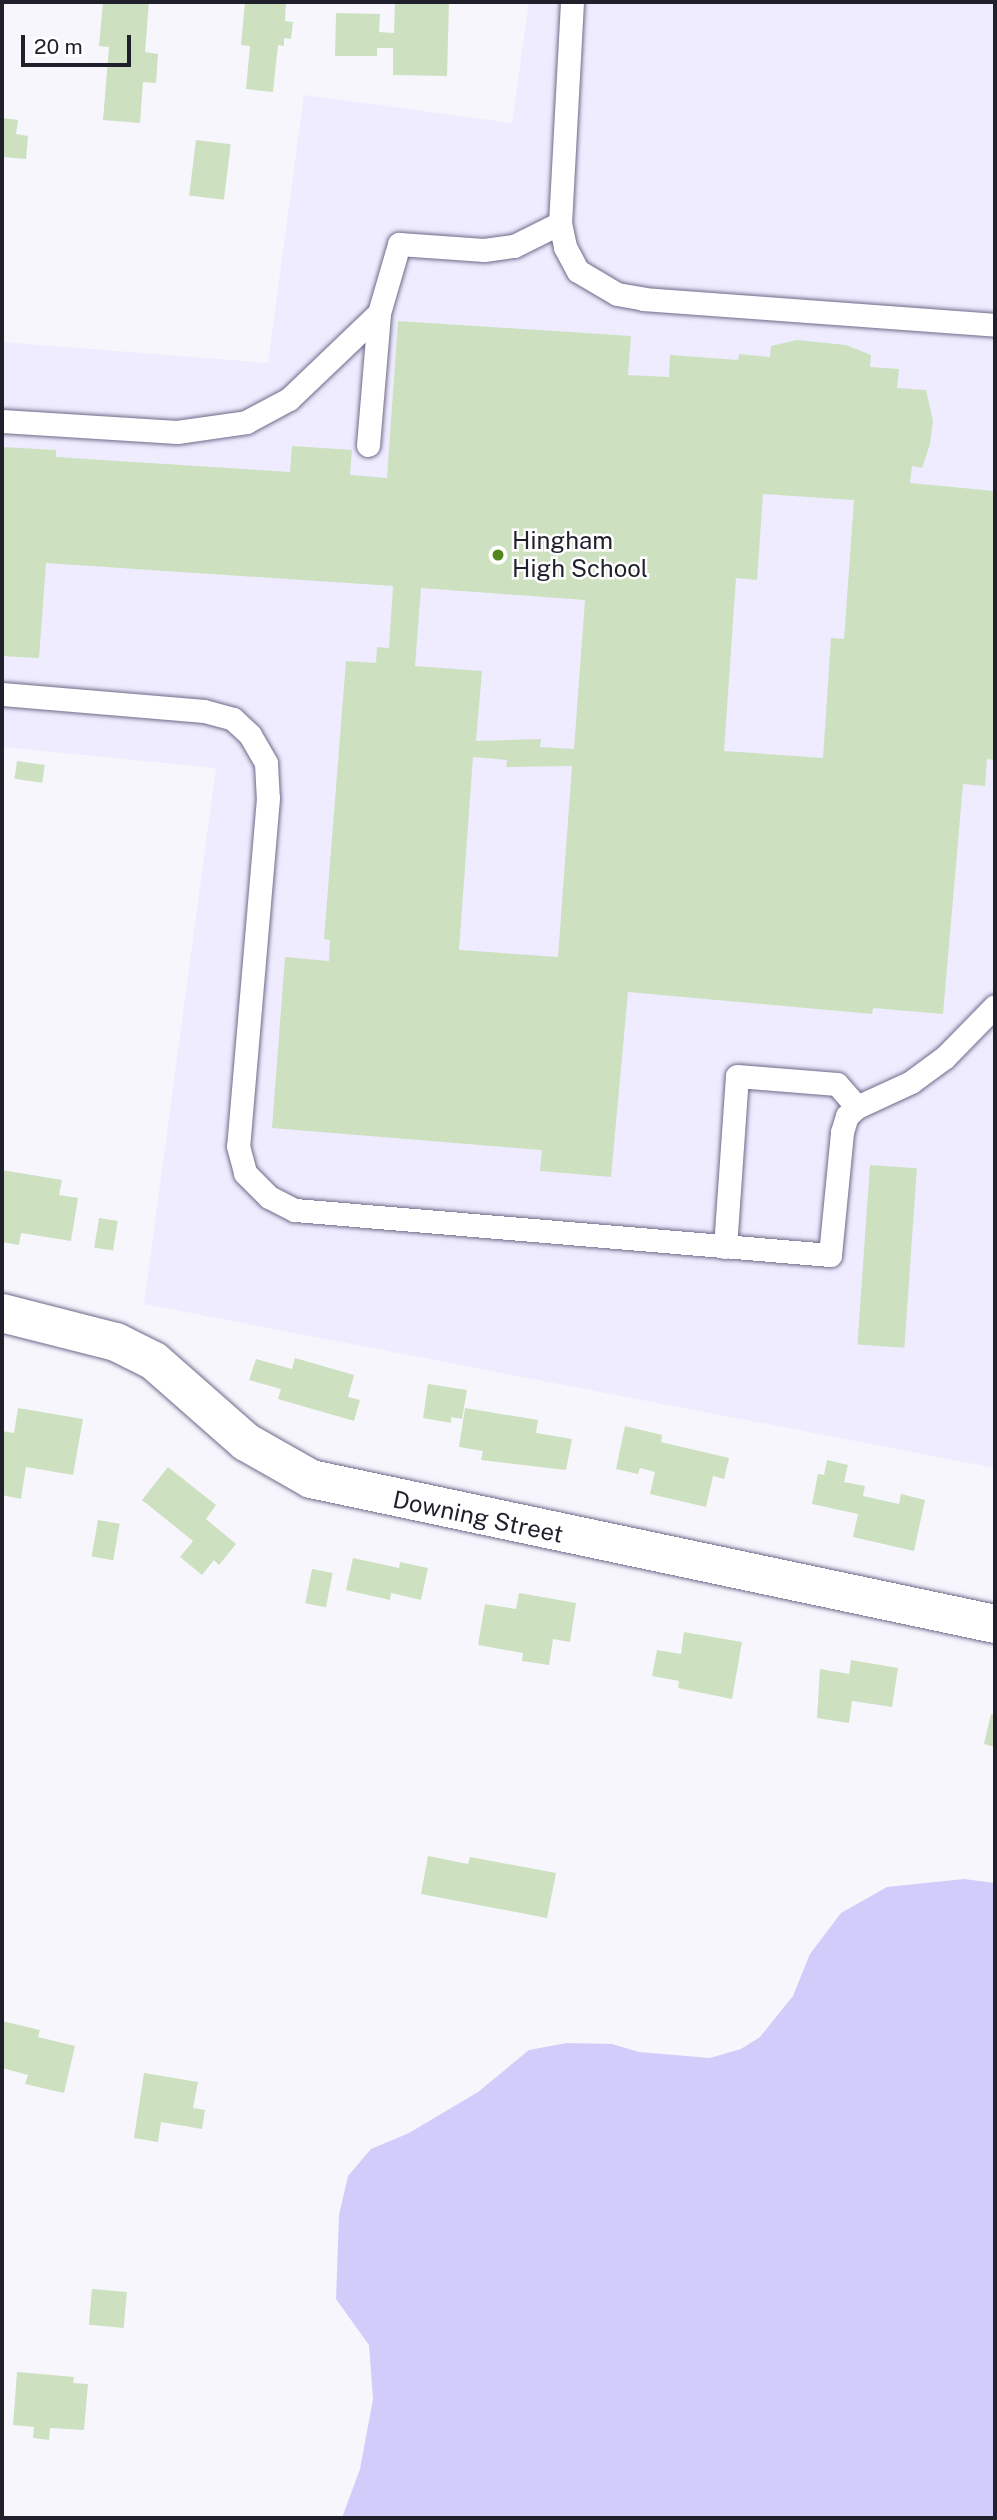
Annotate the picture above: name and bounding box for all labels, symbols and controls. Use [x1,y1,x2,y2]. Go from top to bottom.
scale bar [24,21,135,65]
text: 20 m [34,34,83,59]
place label: Hingham High School [512,527,648,583]
marker: Hingham High School [490,547,506,563]
street label: Downing Street [390,1485,566,1549]

